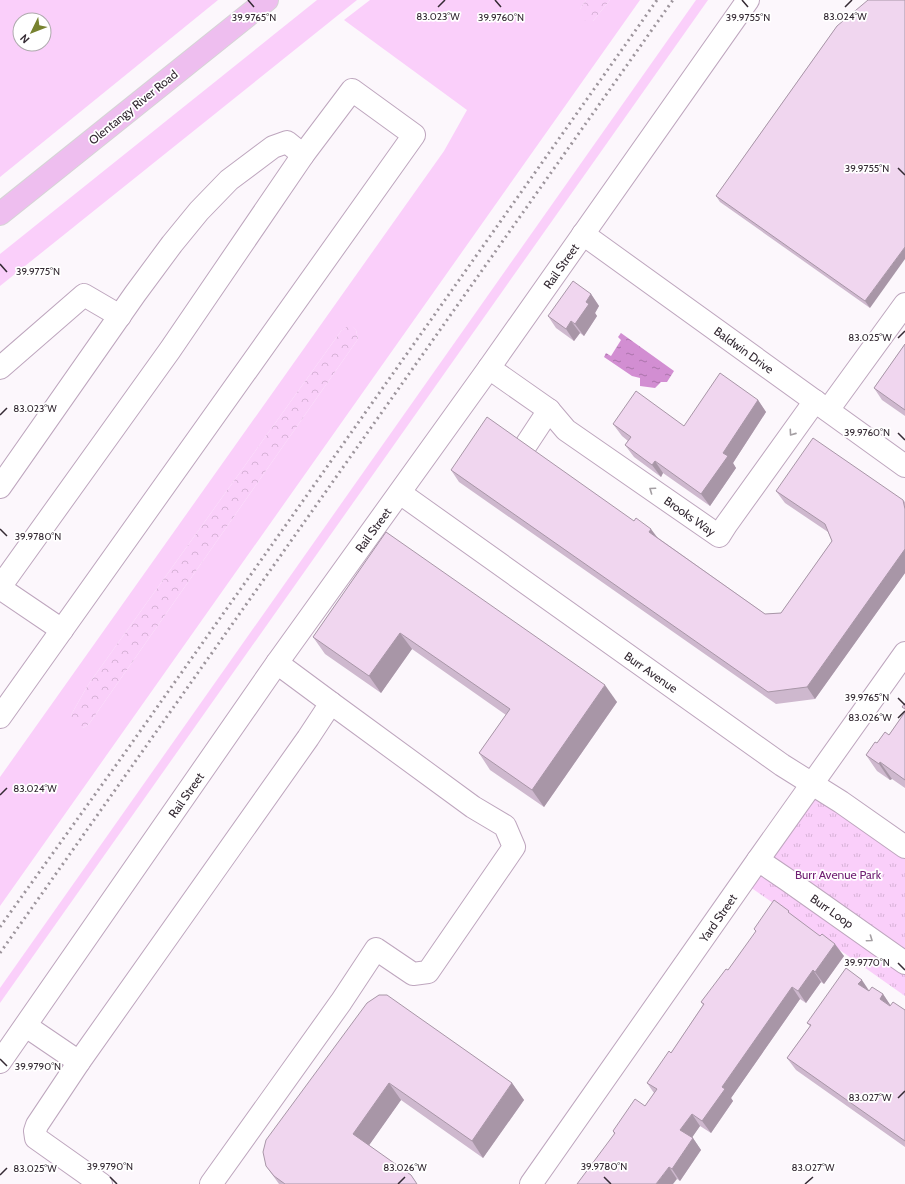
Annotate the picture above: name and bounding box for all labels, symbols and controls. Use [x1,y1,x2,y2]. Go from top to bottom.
text: 83.023°W [416,10,460,23]
text: 83.024°W [823,10,867,23]
text: 39.9765°N [232,11,276,24]
text: 39.9760°N [478,11,524,24]
text: 39.9755°N [726,11,770,24]
north arrow [12,12,52,52]
text: N [17,31,32,46]
street label: Olentangy River Road [85,67,181,147]
text: 39.9755°N [845,162,889,175]
street label: Rail Street [540,240,582,292]
text: 39.9775°N [16,265,60,278]
street label: Baldwin Drive [711,323,777,377]
text: 83.025°W [848,331,892,344]
text: 83.023°W [13,402,57,415]
text: 39.9760°N [844,426,890,439]
one-way arrow [790,428,797,435]
one-way arrow [650,488,657,495]
street label: Brooks Way [661,493,719,539]
street label: Rail Street [352,505,394,555]
text: 39.9780°N [15,530,61,543]
street label: Burr Avenue [621,648,681,696]
text: 39.9765°N [845,691,889,704]
text: 83.026°W [848,711,892,724]
street label: Rail Street [165,769,207,821]
text: 83.024°W [13,782,57,795]
park label: Burr Avenue Park [795,867,882,882]
street label: Yard Street [695,891,740,946]
street label: Burr Loop [807,891,857,932]
one-way arrow [866,934,873,941]
text: 39.9770°N [844,956,890,969]
text: 39.9790°N [15,1060,61,1073]
text: 83.027°W [848,1091,892,1104]
text: 39.9790°N [87,1160,133,1173]
text: 39.9780°N [581,1160,627,1173]
text: 83.026°W [383,1161,427,1174]
text: 83.027°W [791,1161,835,1174]
text: 83.025°W [13,1162,57,1175]

